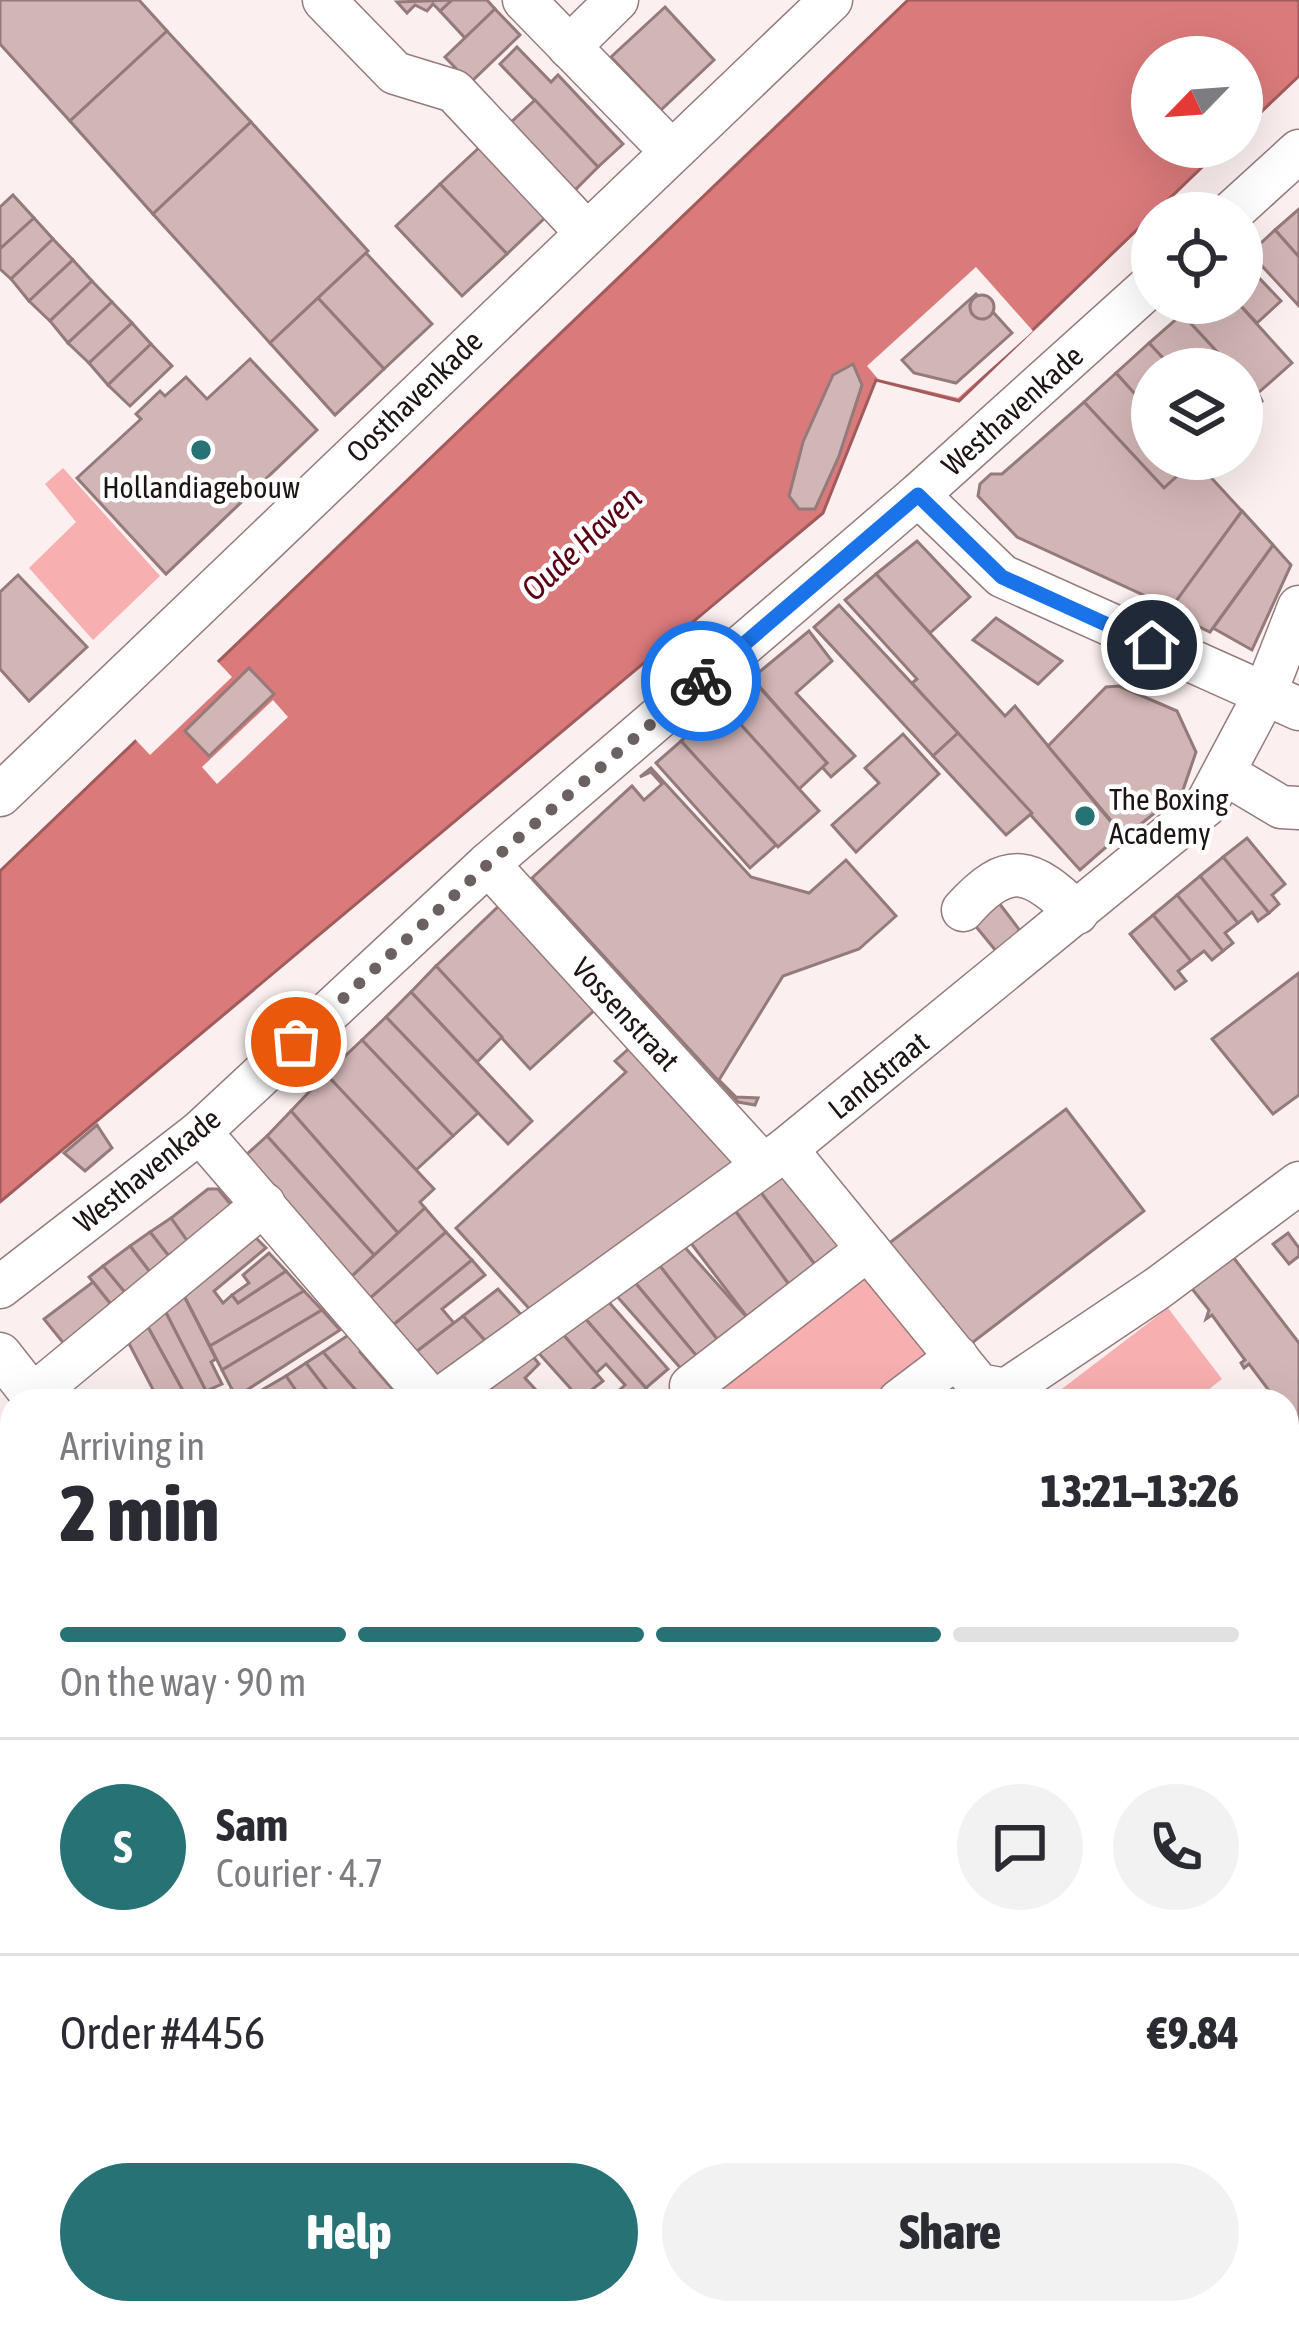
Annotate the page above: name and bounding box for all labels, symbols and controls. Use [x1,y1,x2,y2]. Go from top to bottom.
north arrow [1131,36,1263,168]
map controls [1131,36,1263,480]
button: locate [1131,192,1263,324]
street label: Oosthavenkade [339,323,489,469]
street label: Westhavenkade [935,338,1089,482]
button: layers [1131,348,1263,480]
marker: Hollandiagebouw [188,437,214,463]
place label: Hollandiagebouw [102,470,300,504]
water label: Oude Haven [514,478,648,608]
pin [1101,594,1203,696]
icon: home [1119,612,1185,678]
courier [641,621,761,741]
icon: bike [668,648,734,714]
place label: The Boxing Academy [1109,782,1228,850]
marker: The Boxing Academy [1072,803,1098,829]
street label: Vossenstraat [565,951,687,1077]
pin [245,991,347,1093]
icon: bag [263,1009,329,1075]
street label: Landstraat [821,1025,935,1125]
street label: Westhavenkade [67,1101,227,1239]
text: Arriving in [60,1424,205,1468]
text: 13:21–13:26 [1040,1465,1239,1517]
text: 2 min [60,1468,219,1558]
text: On the way · 90 m [60,1660,306,1704]
button: chat [957,1784,1083,1910]
button: phone [1113,1784,1239,1910]
text: Sam [216,1799,288,1851]
text: S [114,1821,132,1873]
text: Courier · 4.7 [216,1851,383,1895]
text: Order #4456 [60,2007,265,2059]
text: €9.84 [1147,2007,1239,2059]
button: Help [60,2163,638,2301]
button: Share [662,2163,1239,2301]

